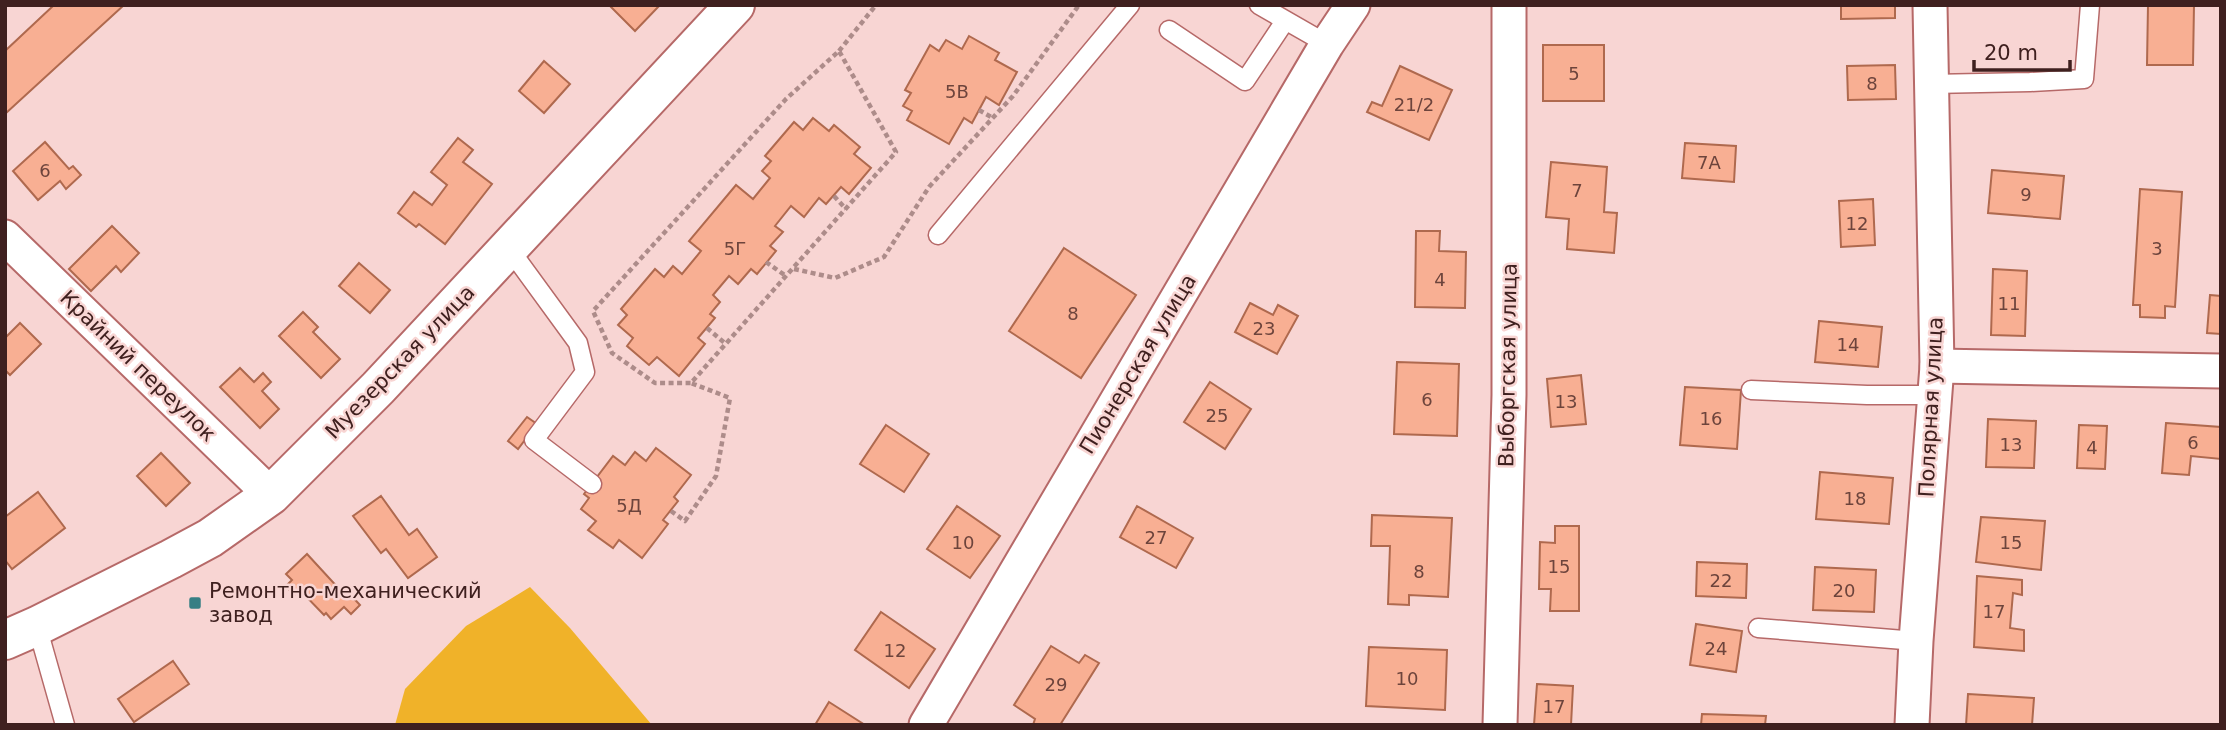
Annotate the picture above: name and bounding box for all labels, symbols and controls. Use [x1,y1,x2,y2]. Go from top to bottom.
scale bar [1974,28,2070,72]
text: 20 m [1984,41,2038,65]
house number: 5 [1568,63,1580,84]
house number: 8 [1866,73,1878,94]
house number: 5В [945,81,969,102]
house number: 21/2 [1394,94,1434,115]
house number: 7А [1697,152,1722,173]
house number: 6 [39,160,51,181]
house number: 7 [1571,180,1583,201]
house number: 9 [2020,184,2032,205]
house number: 12 [1846,213,1868,234]
house number: 5Г [724,238,746,259]
house number: 3 [2151,238,2163,259]
street label: Выборгская улица [1494,263,1522,467]
house number: 4 [1434,269,1446,290]
street label: Пионерская улица [1075,270,1201,458]
street label: Муезерская улица [321,280,479,444]
street label: Крайний переулок [55,286,221,446]
house number: 11 [1998,293,2020,314]
house number: 8 [1067,303,1079,324]
street label: Полярная улица [1914,316,1948,498]
house number: 23 [1253,318,1275,339]
house number: 14 [1837,334,1859,355]
house number: 6 [1421,389,1433,410]
house number: 13 [1555,391,1577,412]
house number: 25 [1206,405,1228,426]
house number: 16 [1700,408,1722,429]
house number: 6 [2187,432,2199,453]
house number: 13 [2000,434,2022,455]
house number: 4 [2086,437,2098,458]
house number: 18 [1844,488,1866,509]
house number: 5Д [616,495,642,516]
house number: 27 [1145,527,1167,548]
house number: 10 [952,532,974,553]
house number: 15 [2000,532,2022,553]
house number: 15 [1548,556,1570,577]
house number: 8 [1413,561,1425,582]
house number: 22 [1710,570,1732,591]
place label: Ремонтно-механический завод [209,579,482,627]
house number: 20 [1833,580,1855,601]
marker: Ремонтно-механический завод [187,595,203,611]
house number: 17 [1983,601,2005,622]
house number: 24 [1705,638,1727,659]
house number: 12 [884,640,906,661]
house number: 10 [1396,668,1418,689]
house number: 29 [1045,674,1067,695]
house number: 17 [1543,696,1565,717]

